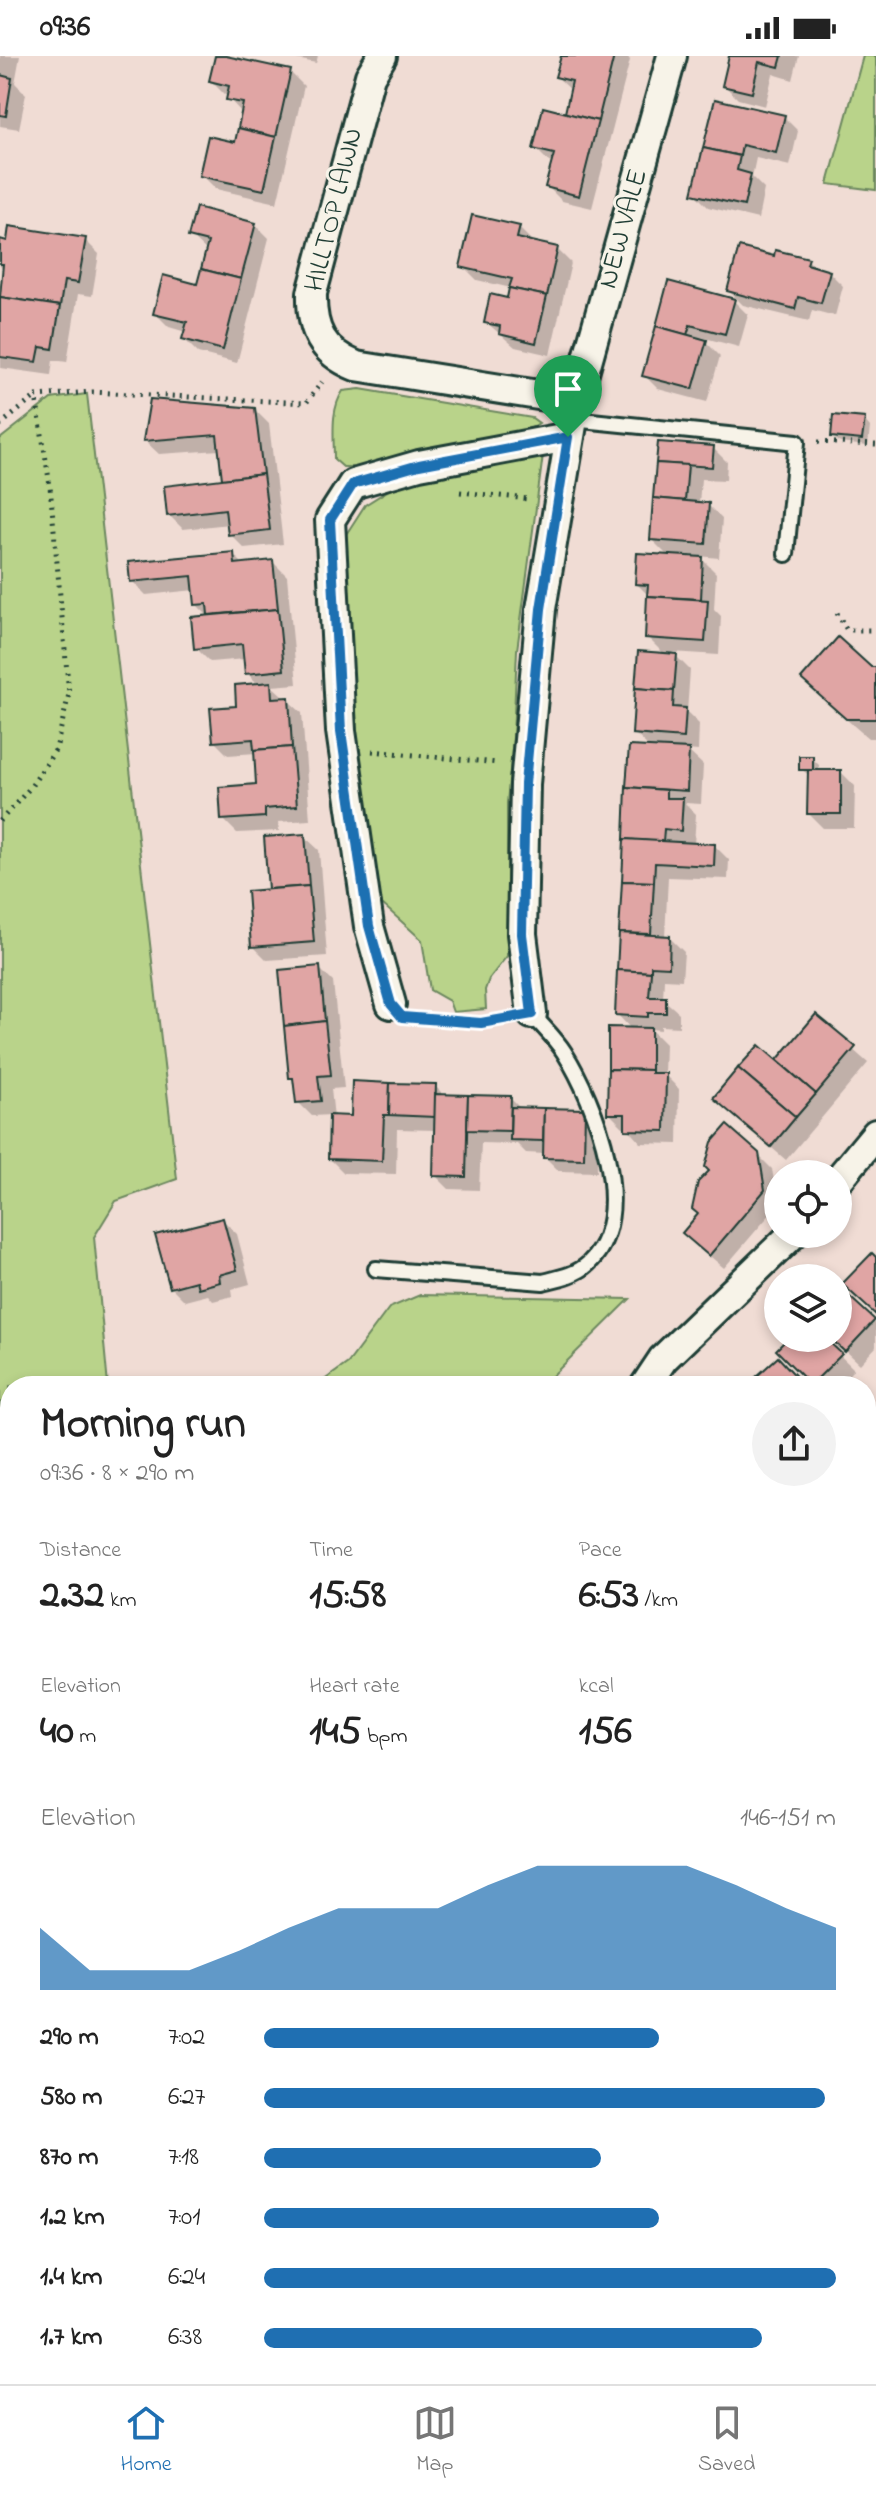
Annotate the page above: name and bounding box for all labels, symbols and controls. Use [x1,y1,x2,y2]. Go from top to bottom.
text: 09:36 [40,6,90,50]
street label: HILLTOP LAWN [295,124,375,296]
street label: NEW VALE [588,165,660,293]
pin [534,355,602,437]
icon: arrive [546,367,590,411]
map controls [764,1160,852,1352]
button: locate [764,1160,852,1248]
button: layers [764,1264,852,1352]
text: Morning run [40,1393,246,1457]
button: share [752,1402,836,1486]
text: 09:36 · 8 × 290 m [40,1455,194,1493]
text: Distance [40,1535,121,1567]
text: Time [309,1535,353,1567]
text: Pace [579,1535,622,1567]
text: 2.32 [40,1567,104,1626]
text: 15:58 [309,1567,386,1626]
text: 6:53 [579,1567,639,1626]
text: km [104,1585,137,1617]
text: /km [639,1585,678,1617]
text: Elevation [40,1671,121,1703]
text: Heart rate [309,1671,400,1703]
text: kcal [579,1671,614,1703]
text: 40 [40,1703,74,1762]
text: 145 [309,1703,361,1762]
text: 156 [579,1703,632,1762]
text: m [74,1721,96,1753]
text: bpm [361,1721,408,1753]
text: Elevation [40,1800,136,1838]
text: 146–151 m [740,1800,836,1838]
text: 290 m [40,2019,99,2057]
text: 7:02 [168,2019,205,2057]
text: 580 m [40,2079,103,2117]
text: 6:27 [168,2079,205,2117]
text: 870 m [40,2139,98,2177]
text: 7:18 [168,2139,199,2177]
text: 1.2 km [40,2199,105,2237]
text: 7:01 [168,2199,200,2237]
text: 1.4 km [40,2259,102,2297]
text: 6:24 [168,2259,205,2297]
text: 1.7 km [40,2319,102,2357]
text: 6:38 [168,2319,202,2357]
tab: Home [121,2401,172,2481]
tab: Map [413,2401,457,2481]
tab: Saved [698,2401,755,2481]

